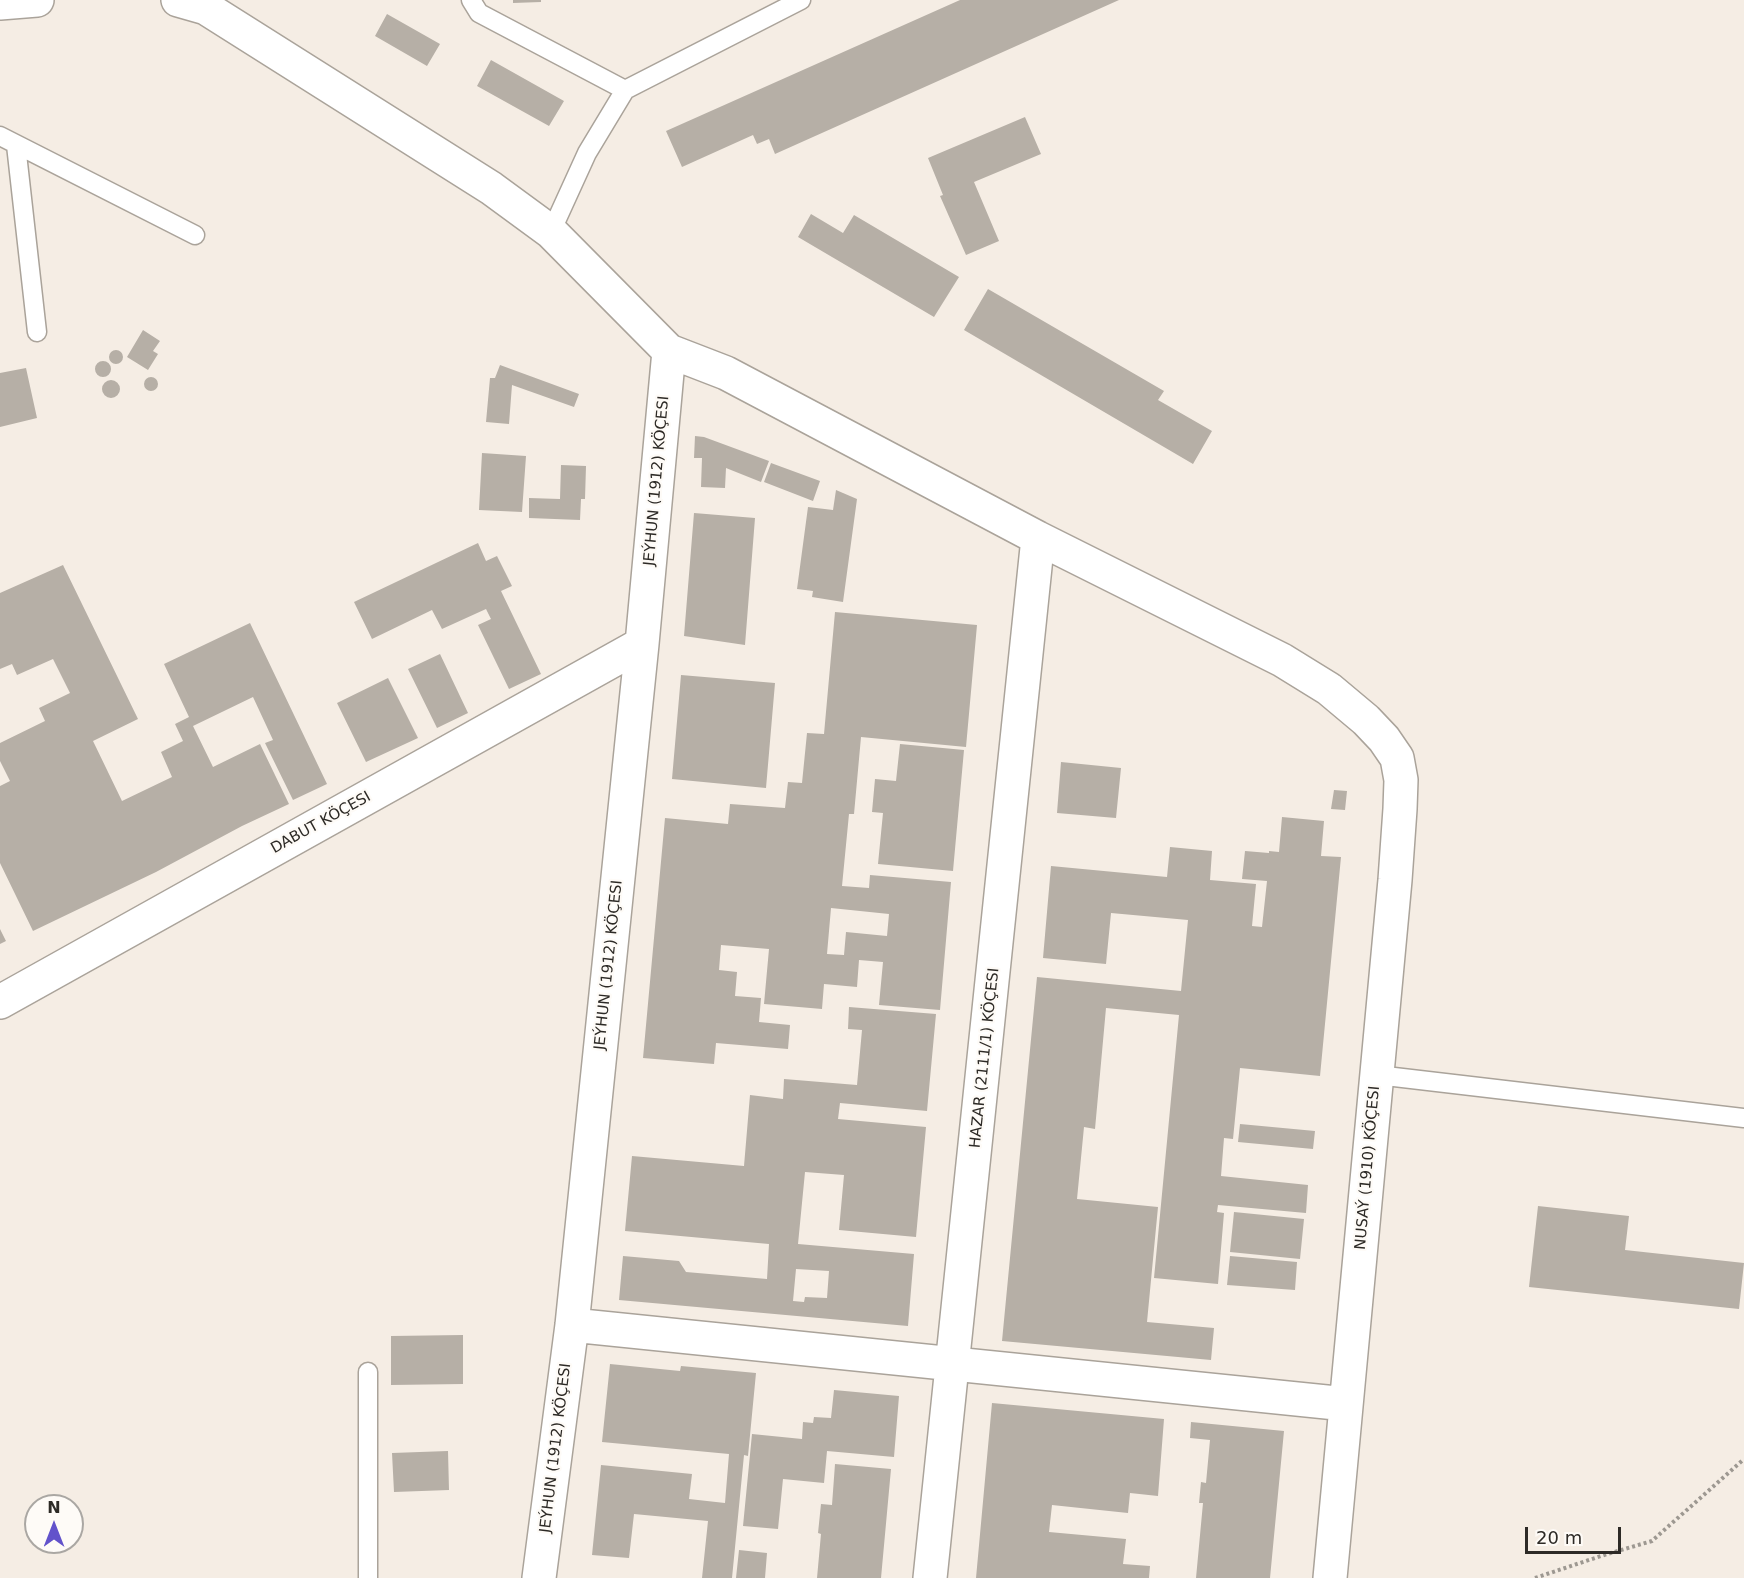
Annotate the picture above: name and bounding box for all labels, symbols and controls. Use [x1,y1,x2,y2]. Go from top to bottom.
street label: JEÝHUN (1912) KÖÇESI [641,395,673,567]
street label: DABUT KÖÇESI [268,788,374,858]
street label: JEÝHUN (1912) KÖÇESI [591,879,627,1051]
street label: HAZAR (2111/1) KÖÇESI [967,967,1003,1149]
street label: NUSAÝ (1910) KÖÇESI [1352,1085,1384,1251]
street label: JEÝHUN (1912) KÖÇESI [537,1362,575,1534]
north arrow [24,1494,84,1554]
text: N [47,1498,61,1517]
scale bar [1528,1515,1624,1553]
text: 20 m [1536,1527,1582,1548]

